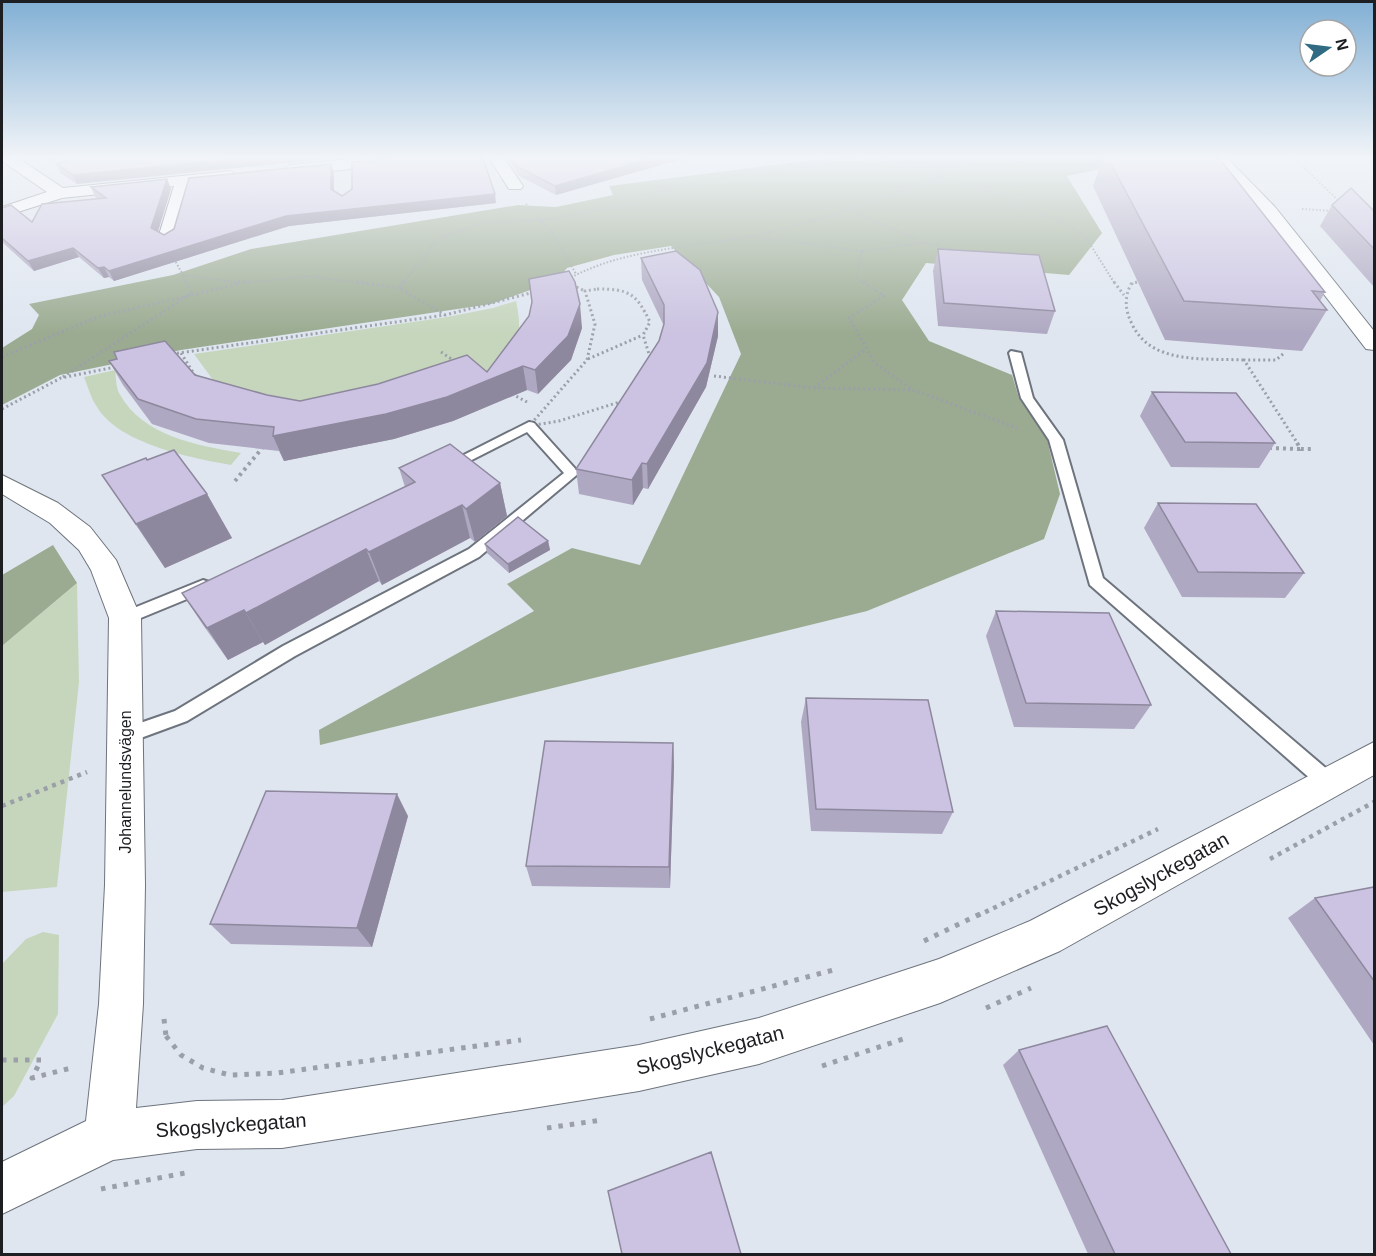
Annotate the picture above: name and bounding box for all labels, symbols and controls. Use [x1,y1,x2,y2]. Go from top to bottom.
north arrow [1298,18,1358,78]
text: N [1332,37,1352,52]
street label: Johannelundsvägen [117,710,134,854]
street label: Skogslyckegatan [1090,828,1232,920]
street label: Skogslyckegatan [634,1021,786,1079]
street label: Skogslyckegatan [155,1109,307,1141]

